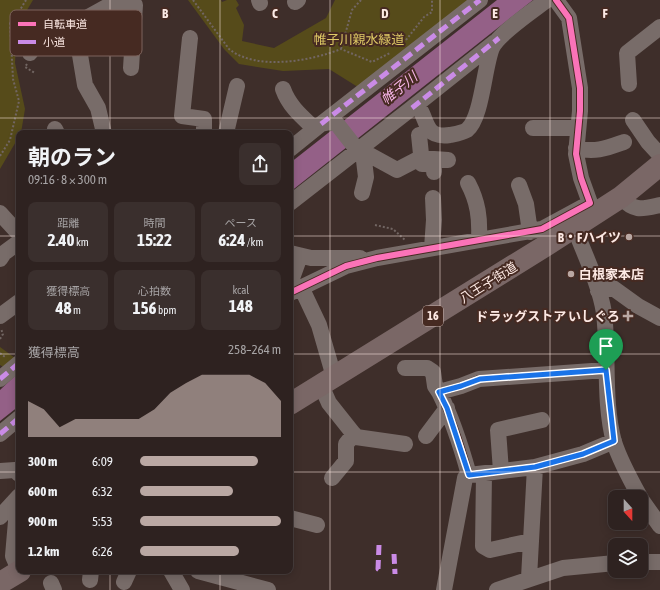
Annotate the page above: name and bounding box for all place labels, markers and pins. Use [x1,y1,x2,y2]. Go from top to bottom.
place label: B・Fハイツ [558,230,621,245]
marker: B・Fハイツ [624,232,634,242]
place label: 白根家本店 [579,267,644,282]
marker: 白根家本店 [566,269,576,279]
place label: ドラッグストア いしぐろ [475,309,620,324]
marker: ドラッグストア いしぐろ [623,311,633,321]
pin [589,329,623,370]

